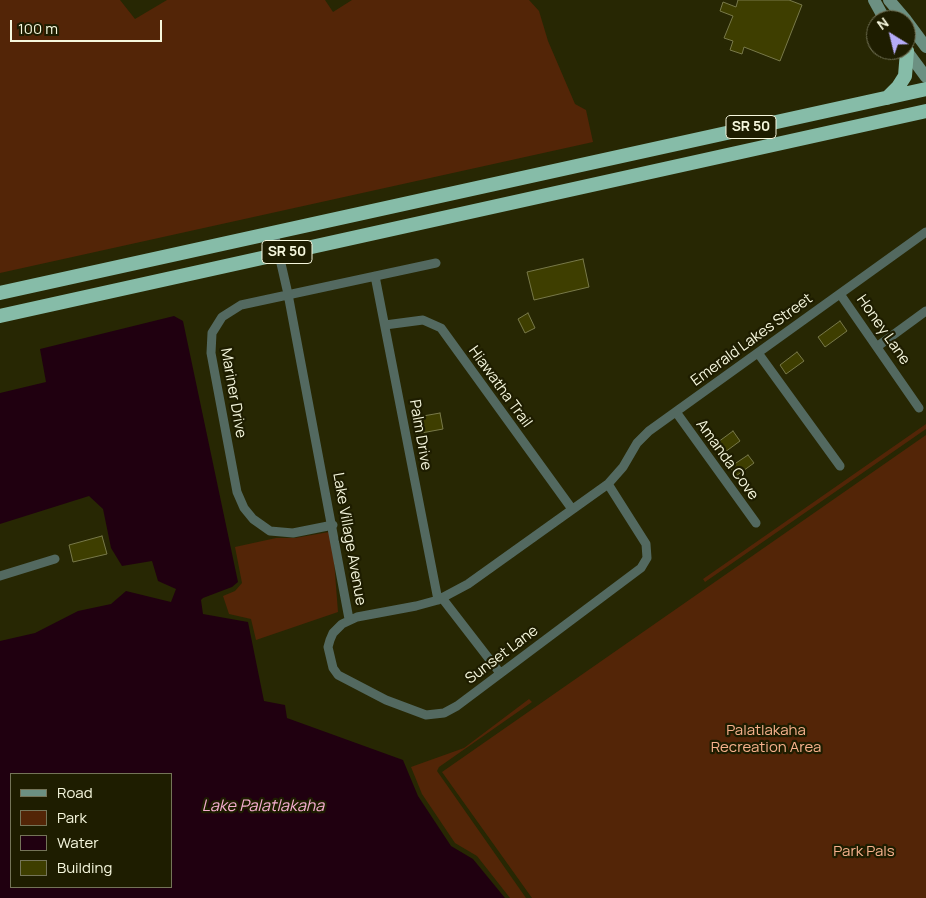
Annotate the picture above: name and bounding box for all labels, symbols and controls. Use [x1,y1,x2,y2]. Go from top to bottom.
scale bar [12,10,165,42]
north arrow [866,10,916,60]
text: N [873,13,892,34]
text: 100 m [18,18,58,39]
road number: SR 50 [726,115,776,138]
road number: SR 50 [262,240,312,264]
street label: Emerald Lakes Street [688,290,816,390]
street label: Honey Lane [852,292,914,368]
street label: Hiawatha Trail [464,343,536,431]
street label: Mariner Drive [216,347,250,439]
street label: Palm Drive [405,398,435,472]
street label: Amanda Cove [692,416,762,504]
street label: Lake Village Avenue [328,471,370,607]
street label: Sunset Lane [462,622,542,688]
park label: Palatlakaha Recreation Area [711,722,821,757]
legend [10,773,172,888]
text: Road [57,782,93,803]
water label: Lake Palatlakaha [202,797,324,817]
text: Park [57,807,87,828]
text: Water [57,832,99,853]
park label: Park Pals [833,843,895,861]
text: Building [57,857,112,878]

